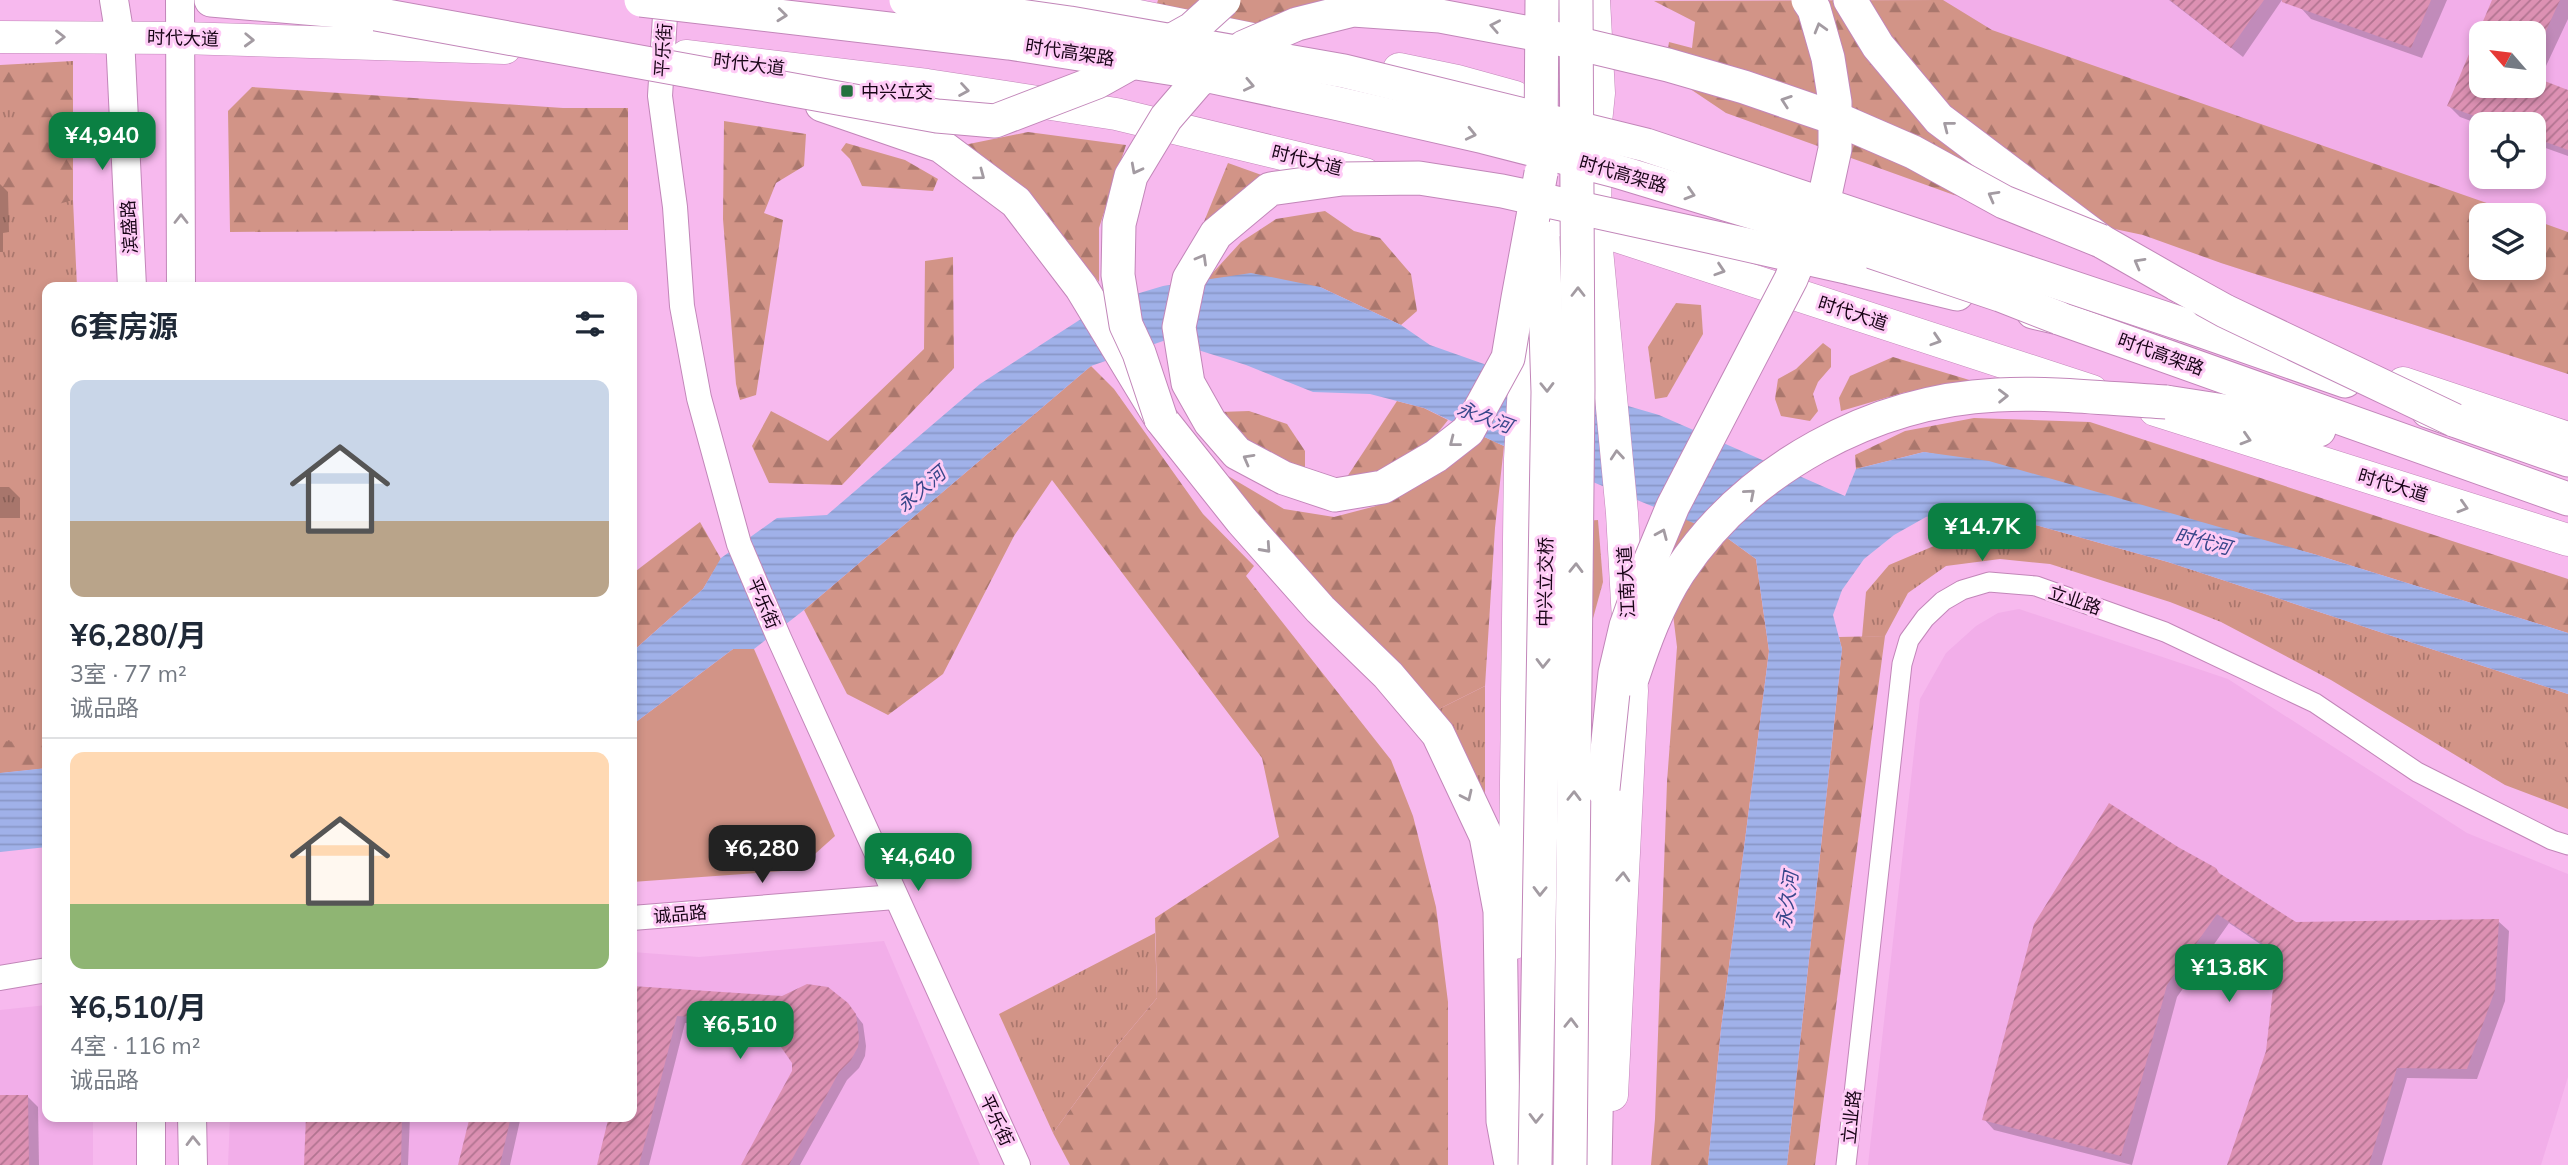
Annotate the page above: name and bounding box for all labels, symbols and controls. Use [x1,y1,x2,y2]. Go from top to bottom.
one-way arrow [776,8,787,23]
one-way arrow [1489,20,1501,35]
north arrow [2469,21,2546,98]
map controls [2469,21,2546,280]
street label: 平乐街 [650,22,676,78]
one-way arrow [1813,22,1828,34]
street label: 时代大道 [147,25,219,51]
one-way arrow [55,29,66,45]
one-way arrow [244,32,255,48]
street label: 时代高架路 [1024,34,1116,70]
street label: 时代大道 [712,48,786,80]
one-way arrow [1243,76,1255,91]
place label: 中兴立交 [861,80,933,103]
marker: 中兴立交 [839,83,855,99]
one-way arrow [958,83,970,98]
one-way arrow [1781,95,1793,109]
button: locate [2469,112,2546,189]
pin: ¥4,940 [45,113,159,172]
text: ¥4,940 [65,120,139,149]
one-way arrow [1944,122,1956,135]
one-way arrow [1465,126,1477,140]
street label: 时代大道 [1269,140,1345,180]
street label: 时代高架路 [1577,151,1669,197]
one-way arrow [1131,161,1145,174]
one-way arrow [972,167,985,179]
one-way arrow [1684,185,1696,200]
one-way arrow [1987,191,2000,204]
street label: 滨盛路 [116,199,142,255]
button: layers [2469,203,2546,280]
one-way arrow [173,213,189,224]
one-way arrow [1193,253,1206,266]
one-way arrow [2134,258,2147,271]
one-way arrow [1713,262,1726,276]
one-way arrow [1570,286,1586,297]
street label: 时代大道 [1815,291,1891,335]
icon: filters [571,305,609,343]
text: 6套房源 [70,307,178,345]
street label: 时代高架路 [2115,328,2207,380]
one-way arrow [1930,332,1942,347]
one-way arrow [1540,381,1555,392]
one-way arrow [1998,388,2009,404]
water label: 永久河 [1454,396,1520,439]
icon: home [277,426,403,552]
one-way arrow [2240,431,2252,445]
one-way arrow [1449,434,1461,447]
one-way arrow [1610,449,1625,460]
one-way arrow [1242,454,1255,467]
water label: 永久河 [892,459,953,517]
street label: 时代大道 [2355,463,2431,507]
one-way arrow [1742,490,1755,502]
one-way arrow [2457,499,2469,513]
pin: ¥14.7K [1925,504,2039,563]
text: ¥14.7K [1944,511,2020,540]
water label: 时代河 [2172,522,2237,561]
one-way arrow [1654,529,1668,541]
street label: 中兴立交桥 [1533,537,1557,627]
one-way arrow [1258,540,1270,553]
street label: 江南大道 [1613,545,1639,619]
one-way arrow [1568,563,1584,573]
street label: 平乐街 [743,574,785,632]
street label: 立业路 [2046,580,2104,620]
text: ¥6,280/月 [70,616,207,654]
one-way arrow [1536,658,1551,669]
text: 3室 · 77 m² [70,659,187,688]
text: 诚品路 [70,693,139,722]
one-way arrow [1459,789,1473,801]
one-way arrow [1566,790,1582,801]
icon: home [277,798,403,924]
pin: ¥6,280 [705,826,819,885]
text: ¥6,280 [725,833,799,862]
pin: ¥4,640 [861,834,975,893]
text: ¥4,640 [881,841,955,870]
water label: 永久河 [1771,866,1803,930]
one-way arrow [1615,871,1630,882]
one-way arrow [1532,886,1548,896]
street label: 诚品路 [652,900,708,928]
pin: ¥13.8K [2172,944,2286,1004]
text: ¥13.8K [2191,952,2267,981]
text: ¥6,510/月 [70,988,207,1026]
pin: ¥6,510 [683,1002,797,1061]
text: ¥6,510 [703,1009,777,1038]
one-way arrow [1563,1018,1579,1028]
text: 4室 · 116 m² [70,1031,200,1060]
text: 诚品路 [70,1065,139,1094]
street label: 立业路 [1837,1089,1865,1145]
street label: 平乐街 [975,1091,1019,1149]
one-way arrow [1528,1113,1544,1124]
one-way arrow [185,1135,201,1146]

